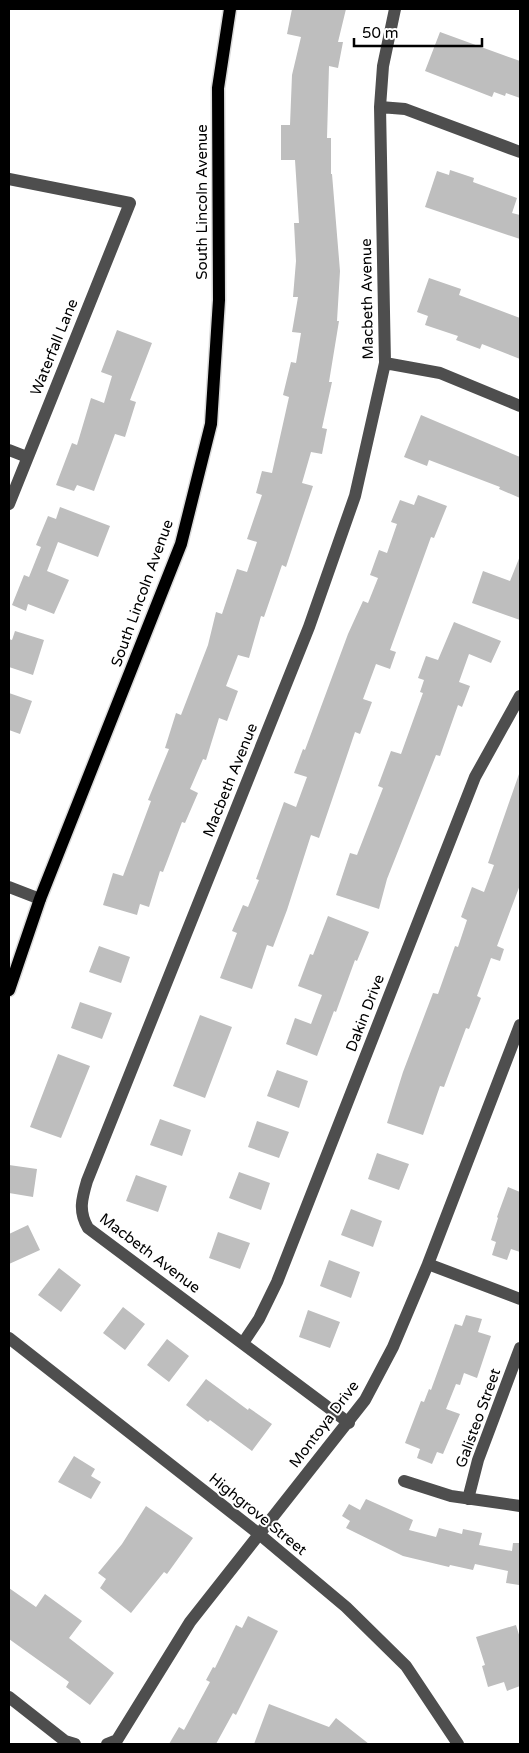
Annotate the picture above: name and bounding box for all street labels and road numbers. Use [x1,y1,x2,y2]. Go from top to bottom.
street label: South Lincoln Avenue [193,124,211,280]
street label: Macbeth Avenue [357,238,377,360]
street label: Waterfall Lane [26,296,82,398]
street label: South Lincoln Avenue [107,517,177,669]
street label: Macbeth Avenue [199,720,261,840]
street label: Dakin Drive [342,972,388,1054]
street label: Macbeth Avenue [96,1209,204,1297]
street label: Galisteo Street [452,1366,504,1470]
street label: Montoya Drive [285,1377,363,1471]
street label: Highgrove Street [205,1469,311,1559]

